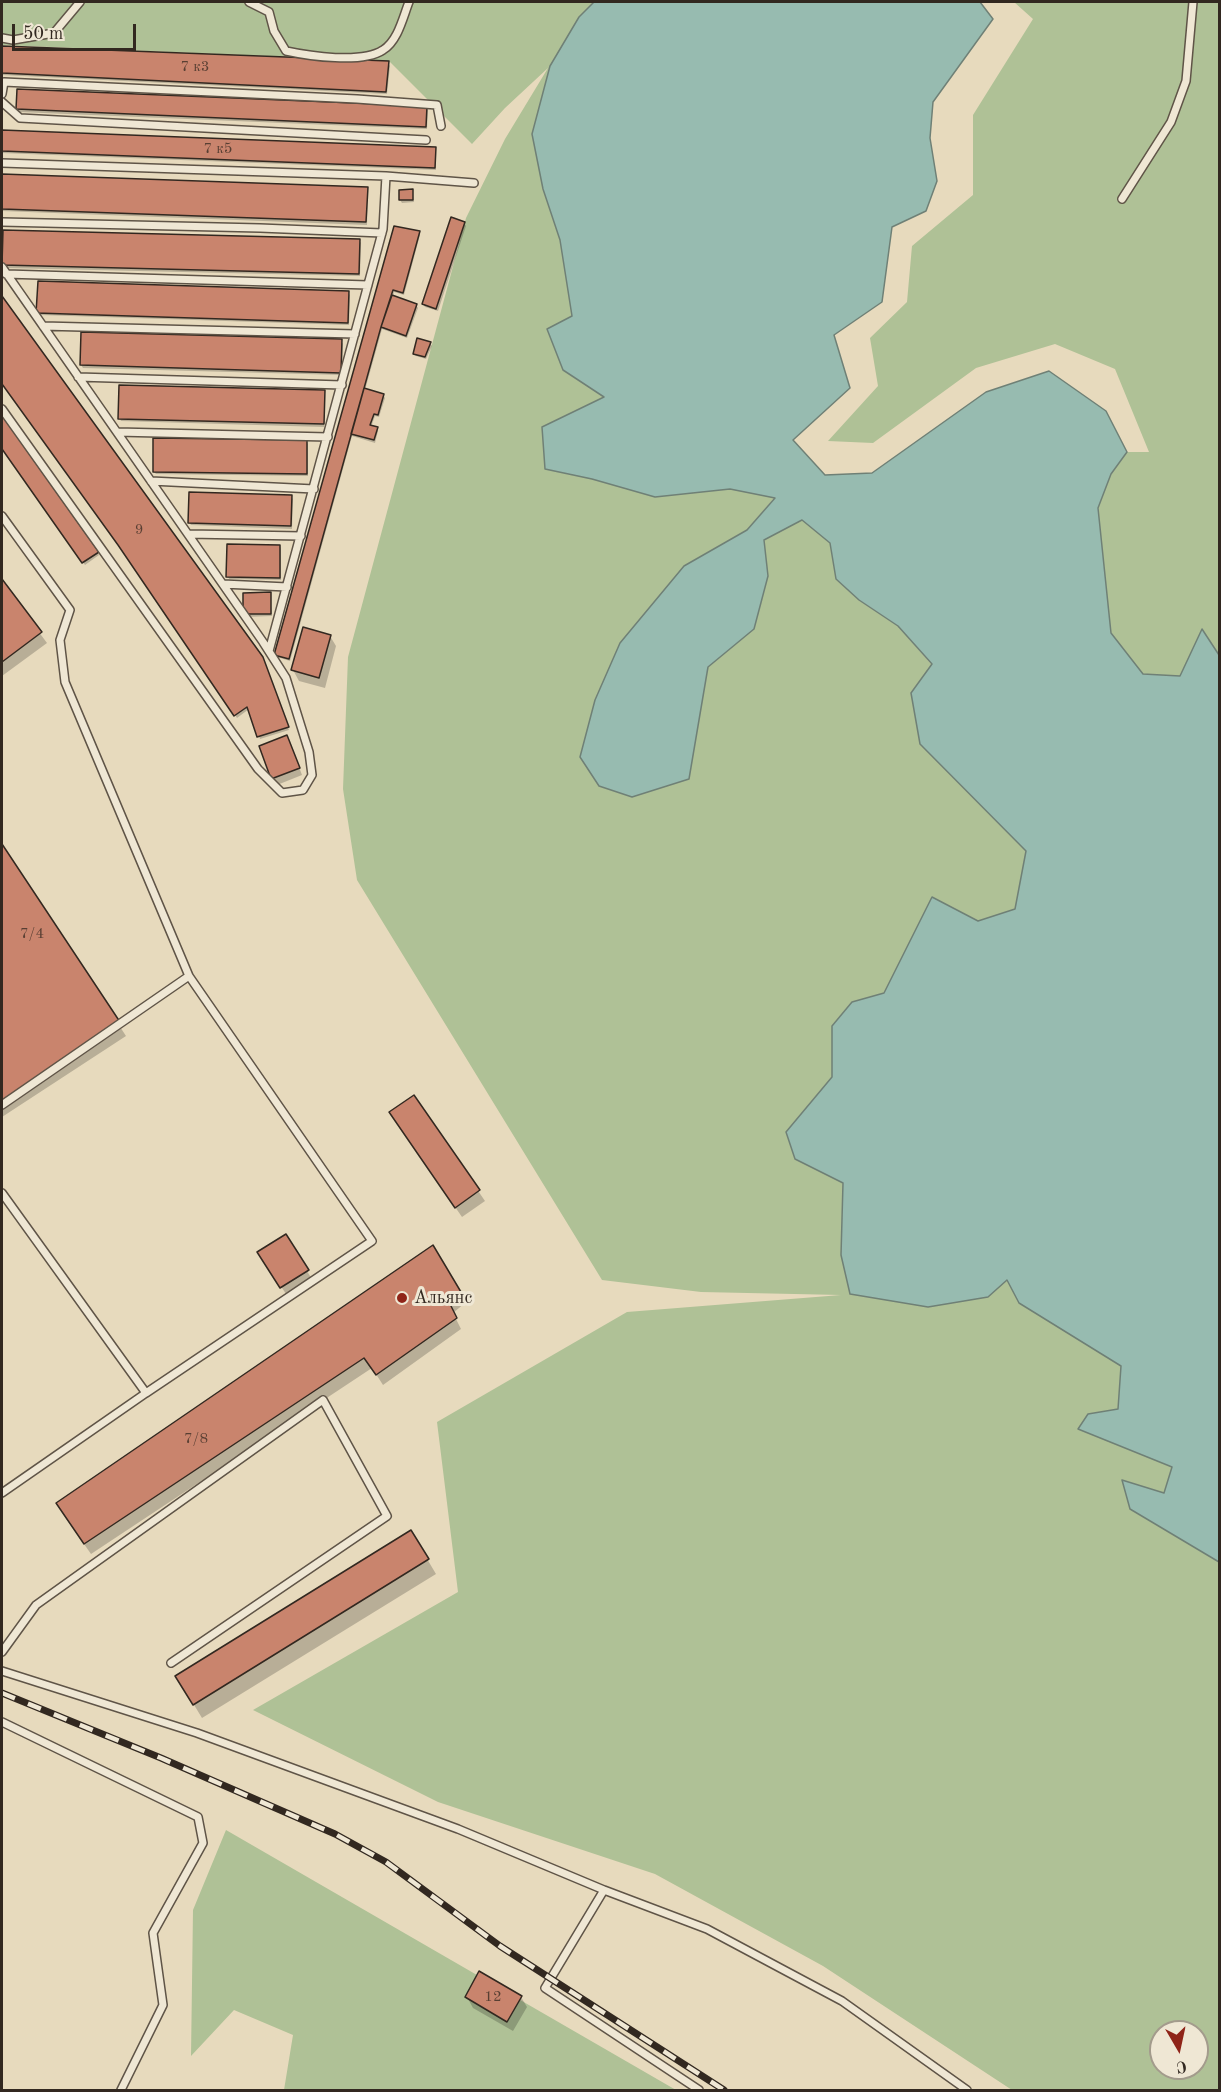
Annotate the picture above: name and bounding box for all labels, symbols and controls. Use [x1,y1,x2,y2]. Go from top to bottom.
scale bar [15,12,140,50]
text: 50 m [23,25,63,43]
house number: 7 к3 [180,58,210,76]
house number: 7 к5 [203,140,233,158]
house number: 9 [135,521,143,539]
house number: 7/4 [20,925,44,943]
place label: Альянс [414,1287,472,1309]
marker: Альянс [395,1291,409,1305]
house number: 7/8 [184,1430,208,1448]
house number: 12 [484,1988,502,2006]
north arrow [1149,2020,1209,2080]
text: С [1175,2057,1188,2075]

